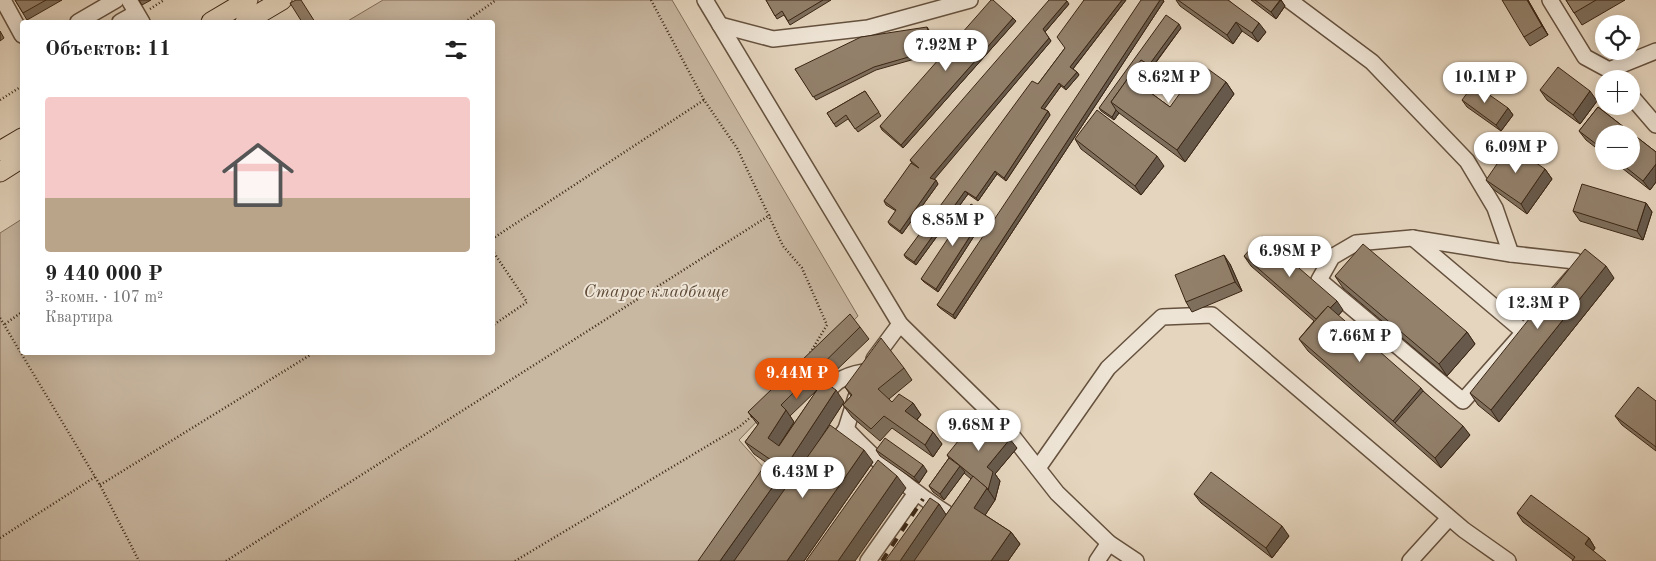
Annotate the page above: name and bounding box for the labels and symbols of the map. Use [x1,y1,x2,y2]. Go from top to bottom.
pin: 7.92M ₽ [900,30,992,72]
pin: 8.62M ₽ [1123,62,1215,104]
pin: 10.1M ₽ [1439,62,1531,104]
pin: 6.09M ₽ [1470,132,1562,174]
pin: 8.85M ₽ [907,204,999,247]
pin: 6.98M ₽ [1244,236,1336,278]
park label: Старое кладбище [584,283,728,301]
pin: 12.3M ₽ [1492,288,1584,330]
pin: 7.66M ₽ [1314,320,1406,363]
pin: 9.44M ₽ [751,358,843,400]
pin: 9.68M ₽ [933,410,1025,452]
pin: 6.43M ₽ [757,456,849,499]

